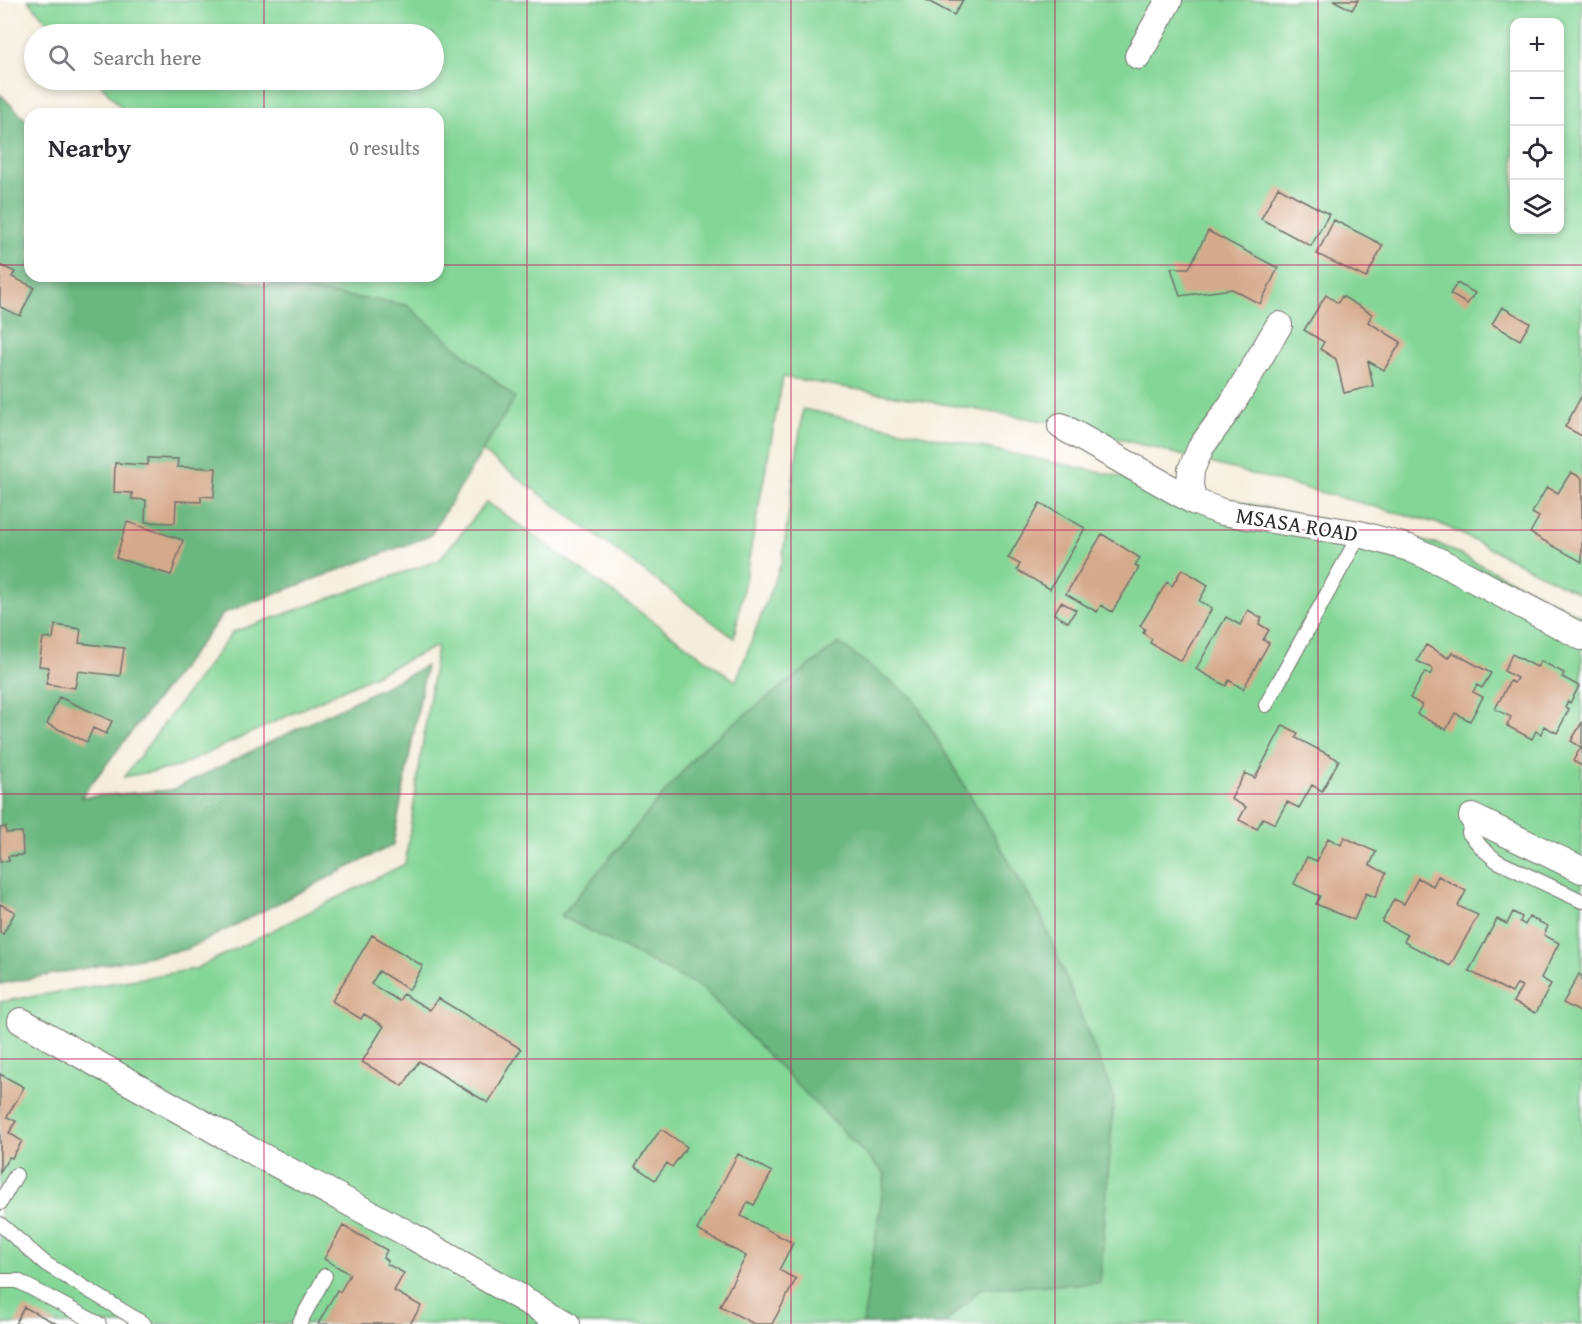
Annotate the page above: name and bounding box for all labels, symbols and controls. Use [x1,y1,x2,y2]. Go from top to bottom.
map controls [1510,18,1564,234]
button: + [1510,18,1564,72]
search box [24,24,444,90]
icon: search [45,41,78,74]
text: Search here [93,41,202,73]
button: − [1510,72,1564,126]
button: locate [1510,126,1564,180]
text: Nearby [48,128,131,167]
text: 0 results [349,133,420,162]
button: layers [1510,180,1564,234]
street label: MSASA ROAD [1234,499,1360,549]

